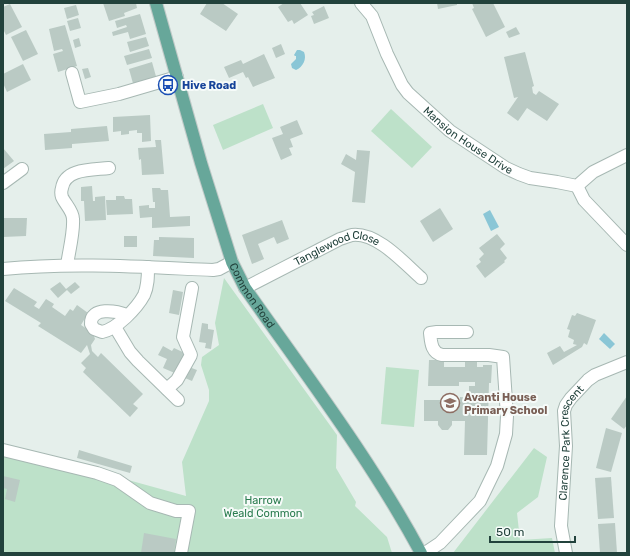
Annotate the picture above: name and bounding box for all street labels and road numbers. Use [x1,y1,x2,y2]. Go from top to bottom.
street label: Mansion House Drive [420,104,514,177]
street label: Tanglewood Close [292,229,382,269]
street label: Common Road [226,261,277,331]
street label: Clarence Park Crescent [557,382,587,501]

